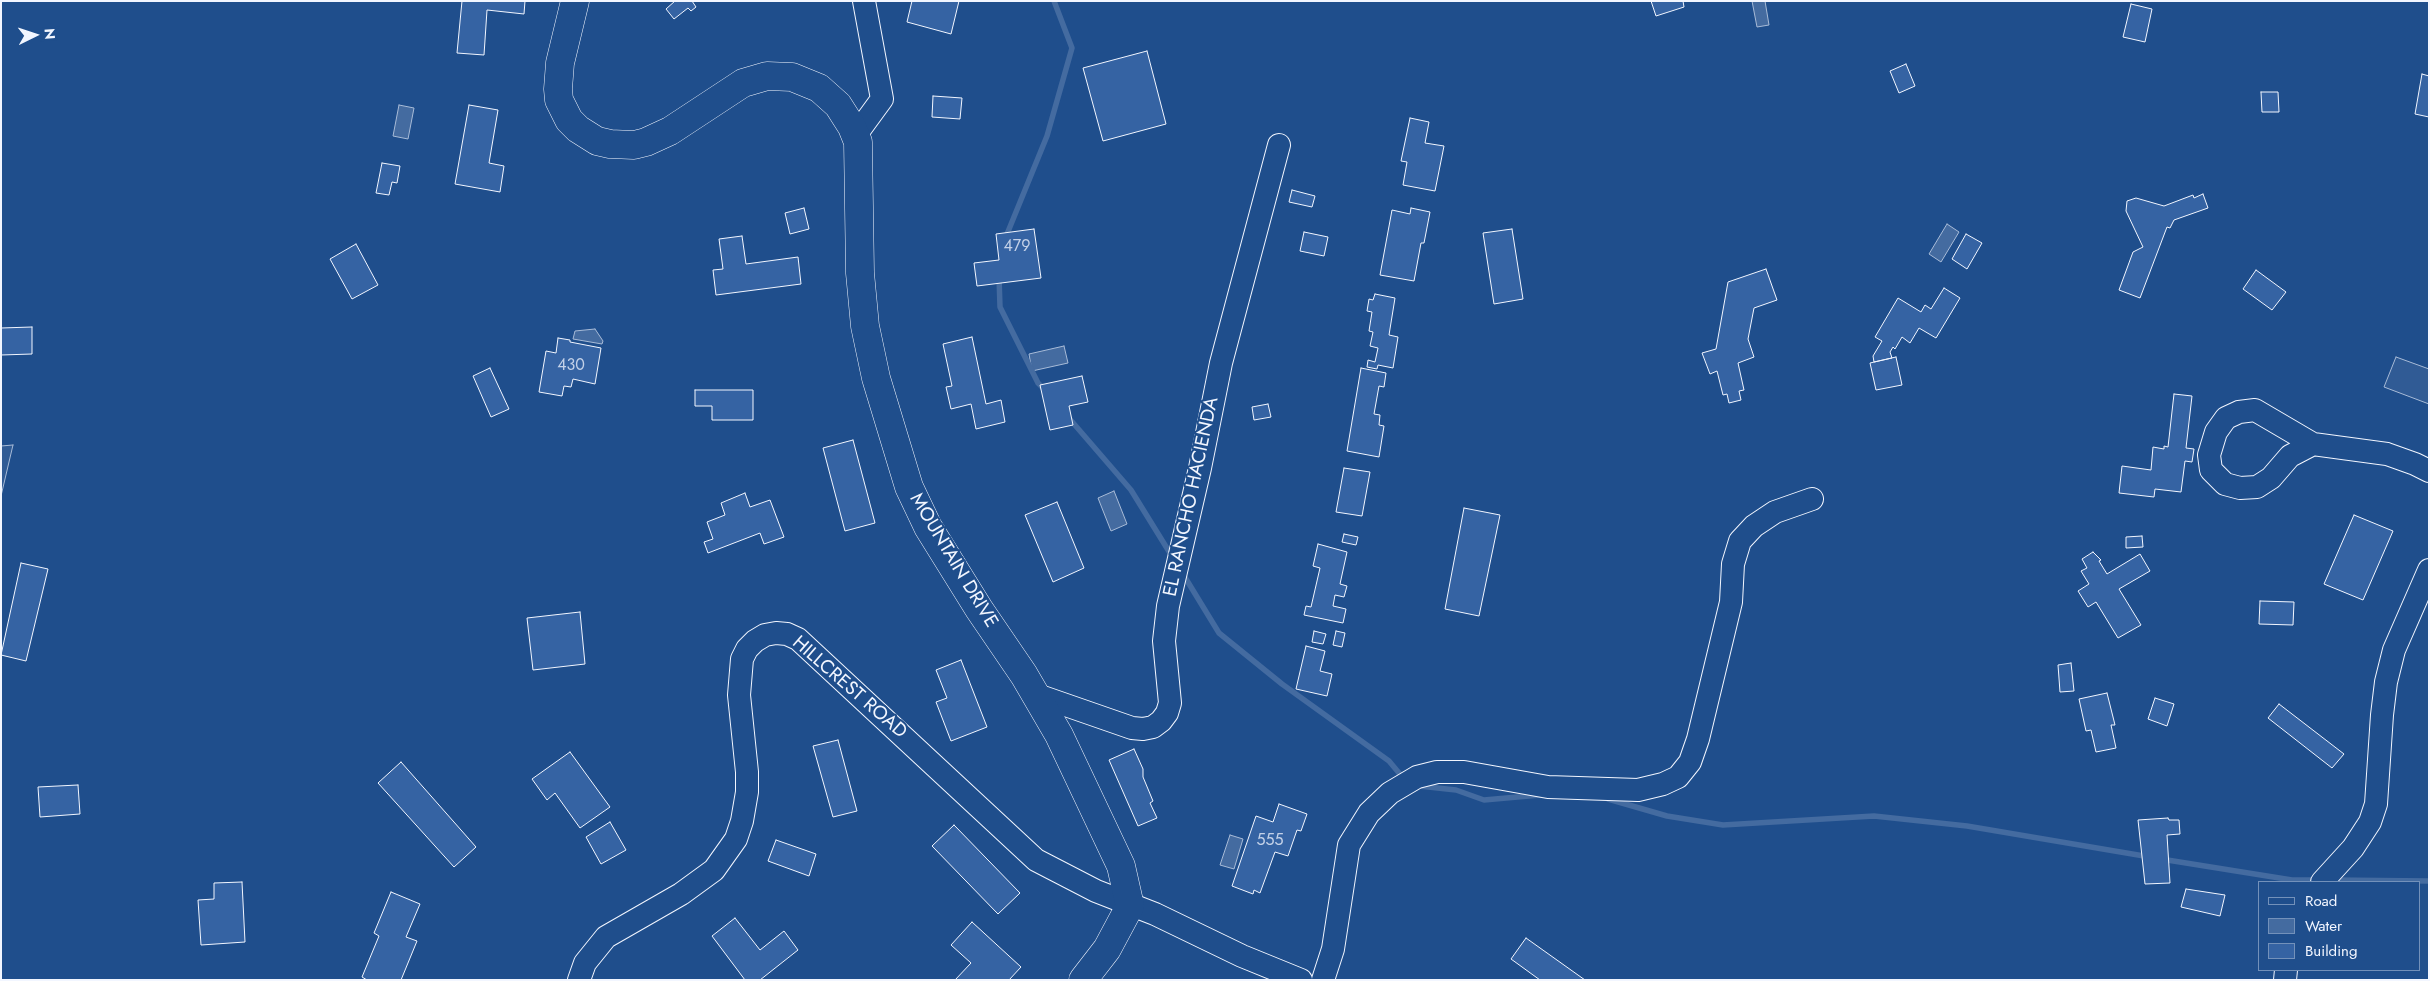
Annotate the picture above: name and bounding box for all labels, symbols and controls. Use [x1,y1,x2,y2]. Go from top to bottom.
north arrow [10,10,60,60]
text: N [40,28,60,40]
house number: 479 [1004,237,1030,257]
house number: 430 [557,356,585,376]
street label: EL RANCHO HACIENDA [1160,395,1224,599]
street label: MOUNTAIN DRIVE [904,490,1002,632]
street label: HILLCREST ROAD [787,632,911,744]
house number: 555 [1256,831,1284,851]
legend [2258,881,2420,971]
text: Road [2305,890,2337,912]
text: Water [2305,915,2342,937]
text: Building [2305,940,2357,962]

